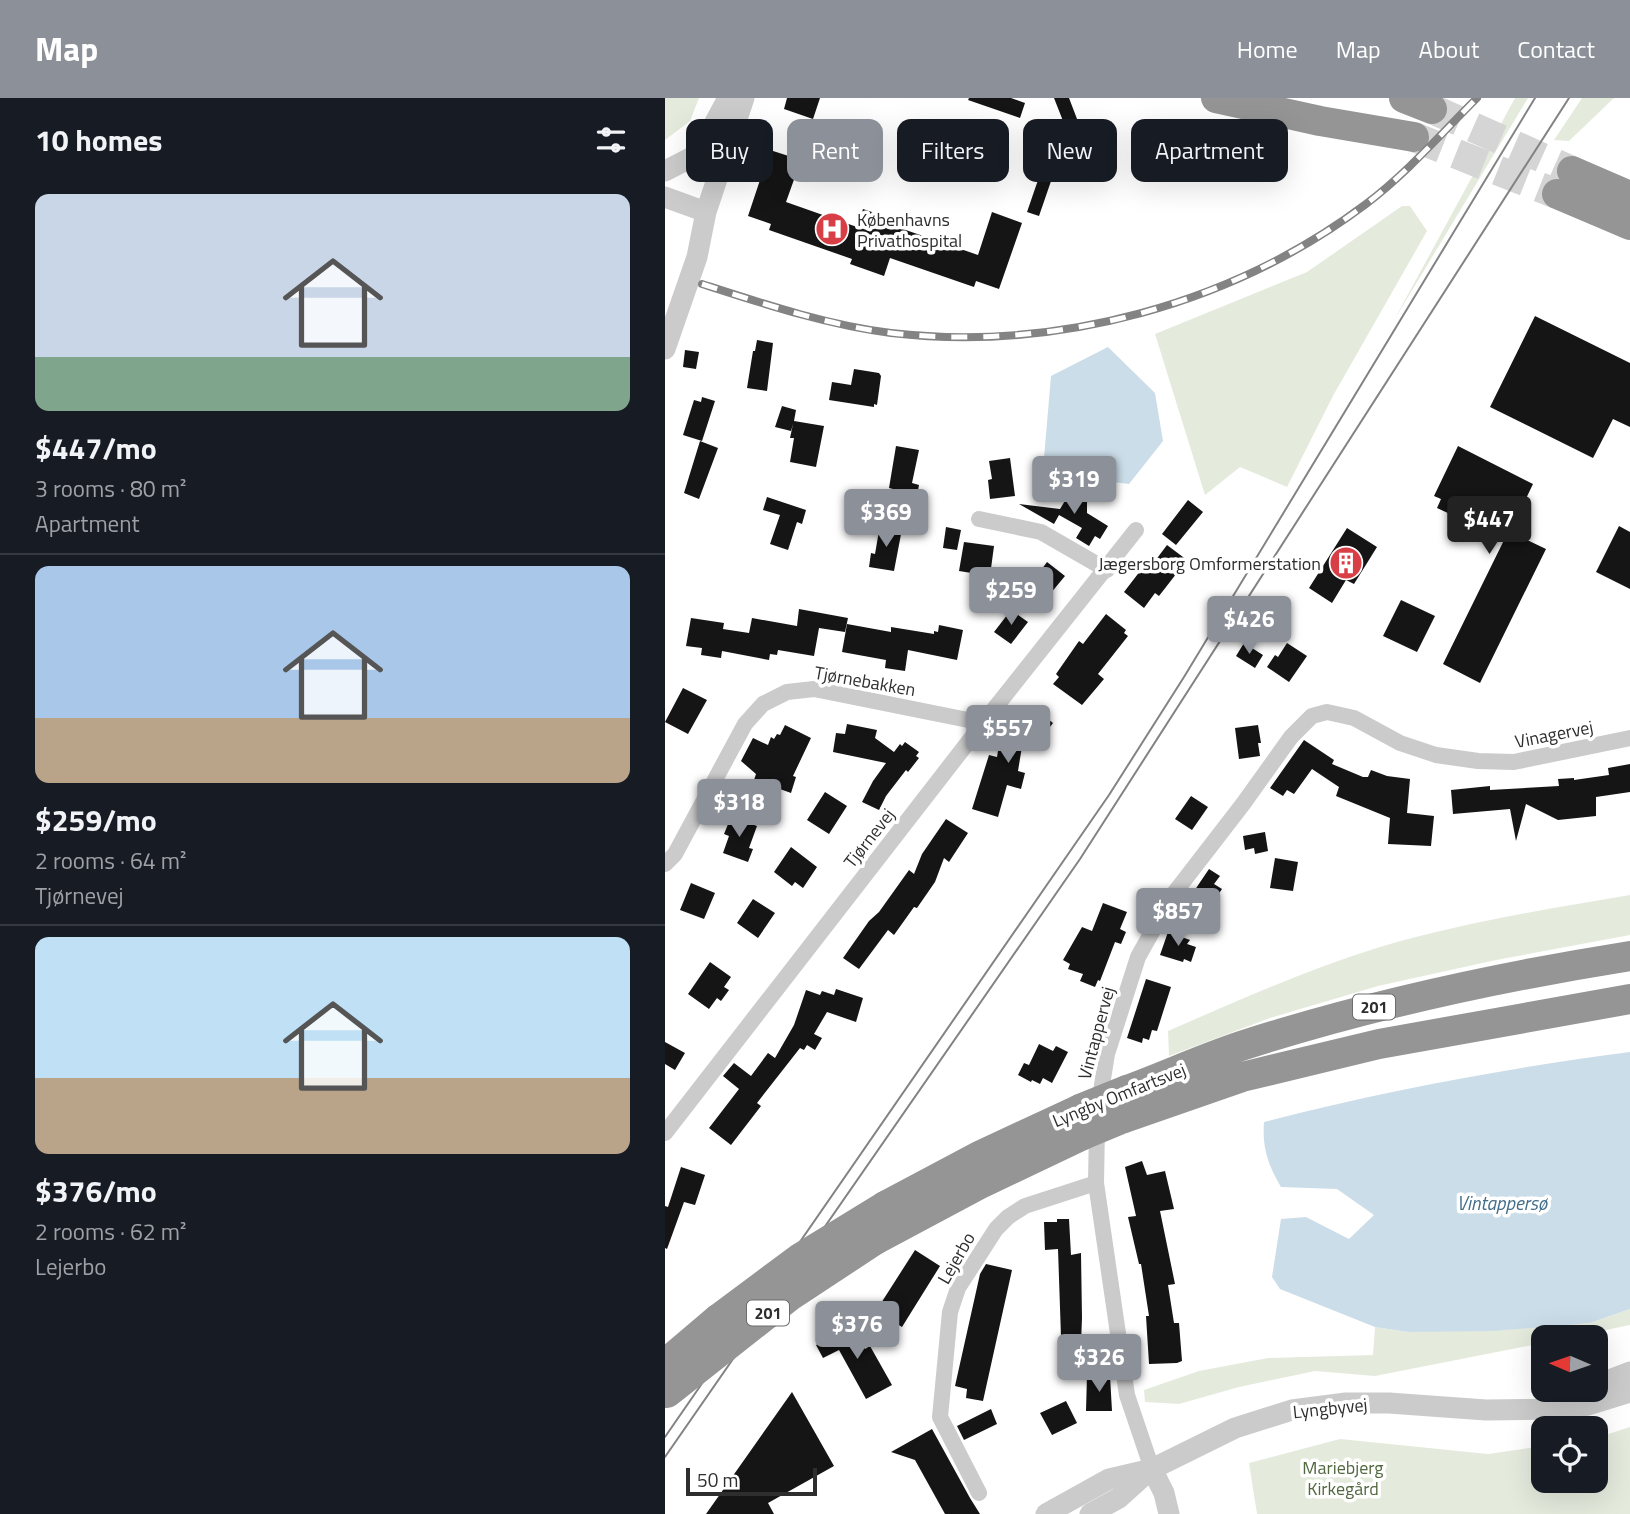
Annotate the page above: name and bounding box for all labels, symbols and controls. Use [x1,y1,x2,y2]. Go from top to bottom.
text: Map [35,24,98,74]
text: Home [1237,31,1298,67]
text: Map [1336,31,1381,67]
text: About [1419,31,1479,67]
text: Contact [1517,31,1595,67]
text: 10 homes [35,117,162,163]
chip: Buy [686,119,773,182]
chip: Rent [787,119,883,182]
chip: Filters [897,119,1009,182]
chip: New [1023,119,1117,182]
chip: Apartment [1131,119,1288,182]
icon: filters [592,121,630,159]
place label: Københavns Privathospital [857,206,962,254]
hospital icon: Københavns Privathospital [813,210,851,248]
icon: home [270,240,396,366]
text: $447/mo [35,425,157,471]
pin: $319 [1033,456,1115,516]
text: $319 [1048,461,1100,496]
text: 3 rooms · 80 m² [35,471,186,506]
pin: $369 [845,490,927,549]
text: $369 [860,494,912,529]
pin: $447 [1448,496,1530,556]
text: $447 [1463,501,1515,536]
text: Apartment [35,506,140,541]
building icon: Jægersborg Omformerstation [1327,544,1365,582]
place label: Jægersborg Omformerstation [1098,550,1321,577]
pin: $259 [970,568,1052,627]
text: $259 [985,572,1037,607]
pin: $426 [1208,596,1290,656]
text: $426 [1223,601,1275,636]
icon: home [270,612,396,738]
street label: Tjørnebakken [812,659,918,703]
pin: $557 [967,706,1049,765]
text: $557 [982,710,1034,745]
street label: Vinagervej [1513,713,1595,755]
pin: $318 [698,780,780,839]
text: $318 [713,784,765,819]
text: $259/mo [35,797,157,843]
street label: Tjørnevej [837,802,901,874]
text: 2 rooms · 64 m² [35,843,186,878]
text: Tjørnevej [35,878,124,913]
pin: $857 [1137,888,1219,948]
text: $857 [1152,893,1204,928]
icon: home [270,983,396,1109]
street label: Vintappervej [1071,984,1121,1082]
road number: 201 [1353,995,1395,1020]
street label: Lyngby Omfartsvej [1048,1056,1190,1134]
text: $376/mo [35,1168,157,1214]
water label: Vintappersø [1457,1188,1549,1217]
text: 2 rooms · 62 m² [35,1214,186,1249]
street label: Lejerbo [930,1227,982,1289]
text: Lejerbo [35,1249,106,1284]
road number: 201 [747,1301,789,1326]
pin: $376 [816,1302,898,1361]
text: $376 [831,1306,883,1341]
north arrow [1531,1325,1608,1402]
map controls [1531,1325,1608,1493]
pin: $326 [1058,1334,1140,1394]
text: $326 [1073,1339,1125,1374]
street label: Lyngbyvej [1291,1391,1369,1425]
button: locate [1531,1416,1608,1493]
park label: Mariebjerg Kirkegård [1302,1454,1384,1502]
scale bar [686,1465,817,1497]
text: 50 m [697,1465,738,1494]

